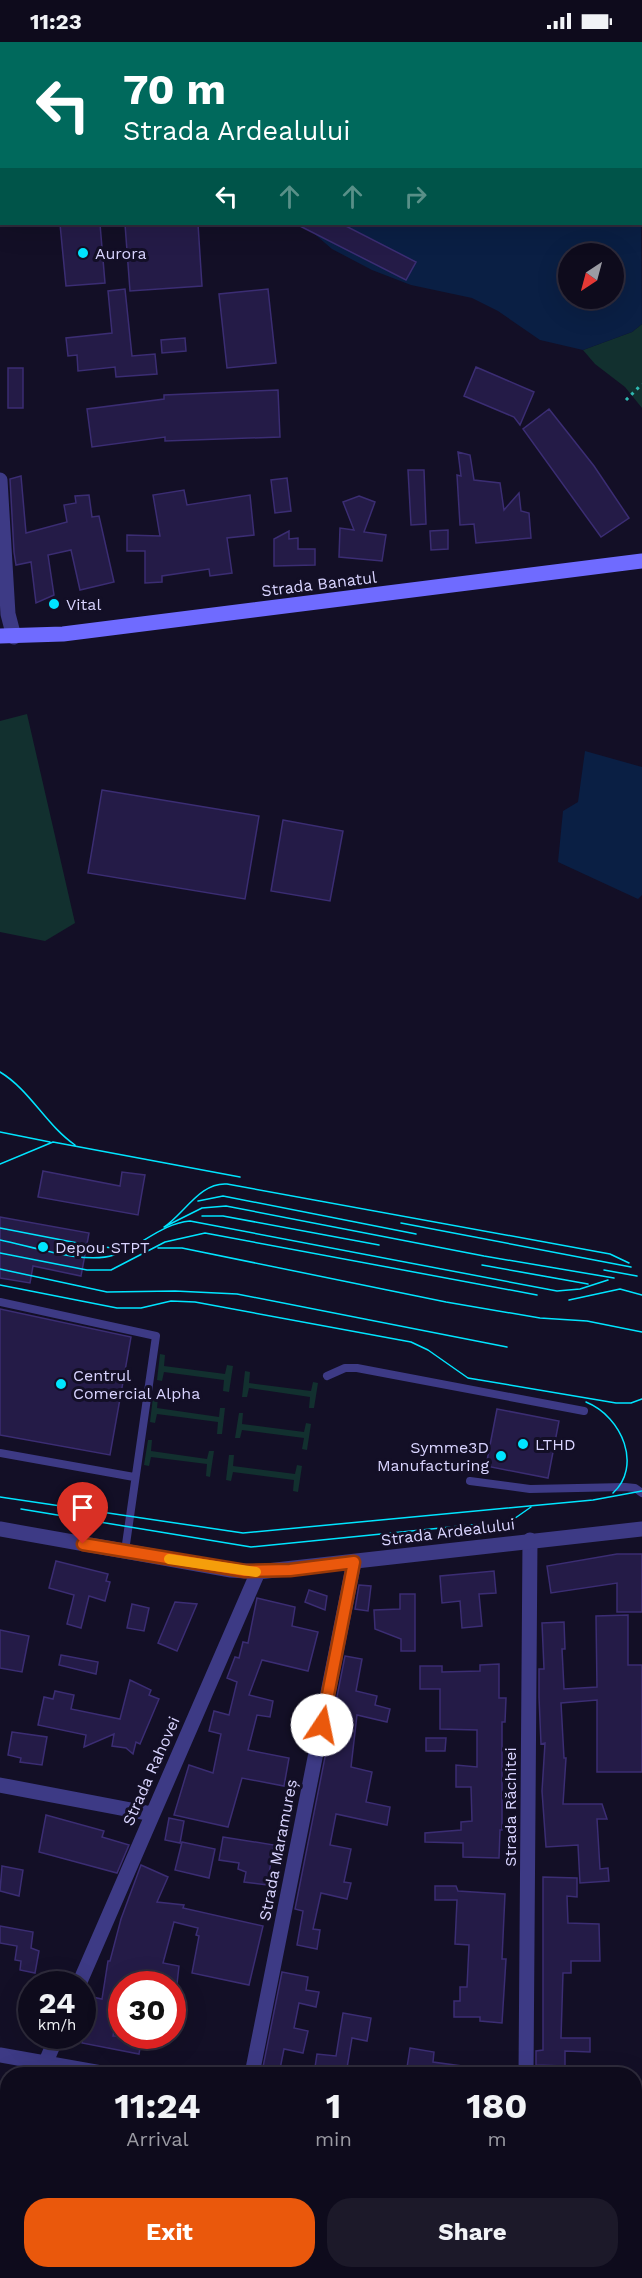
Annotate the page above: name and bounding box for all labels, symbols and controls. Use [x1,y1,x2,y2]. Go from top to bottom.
text: 11:23 [30,9,82,34]
text: 70 m [123,65,226,114]
icon: left [24,66,102,144]
text: Strada Ardealului [123,115,350,147]
icon: left [210,180,243,213]
icon: ahead [273,180,306,213]
icon: ahead [336,180,369,213]
icon: right [399,180,432,213]
north arrow [558,243,624,309]
map controls [558,243,624,309]
place label: Aurora [95,244,147,263]
marker: Aurora [76,246,90,260]
street label: Strada Banatul [260,567,378,601]
place label: Vital [66,595,101,614]
marker: Vital [47,597,61,611]
place label: Depou STPT [55,1238,150,1257]
marker: Depou STPT [36,1240,50,1254]
place label: Centrul Comercial Alpha [73,1366,200,1403]
marker: Centrul Comercial Alpha [54,1377,68,1391]
place label: LTHD [535,1435,575,1454]
marker: LTHD [516,1437,530,1451]
place label: Symme3D Manufacturing [377,1438,489,1475]
marker: Symme3D Manufacturing [494,1449,508,1463]
pin [57,1482,108,1544]
icon: arrive [66,1491,99,1524]
street label: Strada Ardealului [380,1514,516,1550]
position arrow [290,1693,354,1757]
street label: Strada Rahovei [118,1713,184,1829]
street label: Strada Răchitei [501,1747,520,1867]
street label: Strada Maramureș [255,1778,301,1922]
speed limit sign: 30 [108,1971,186,2049]
text: 24 [39,1985,75,2020]
text: km/h [38,2016,76,2034]
text: 11:24 [114,2085,201,2127]
text: 1 [326,2085,341,2127]
text: 180 [466,2085,528,2127]
text: Arrival [126,2127,189,2151]
text: min [315,2127,352,2151]
text: m [487,2127,506,2151]
button: Exit [24,2198,315,2267]
button: Share [327,2198,618,2267]

